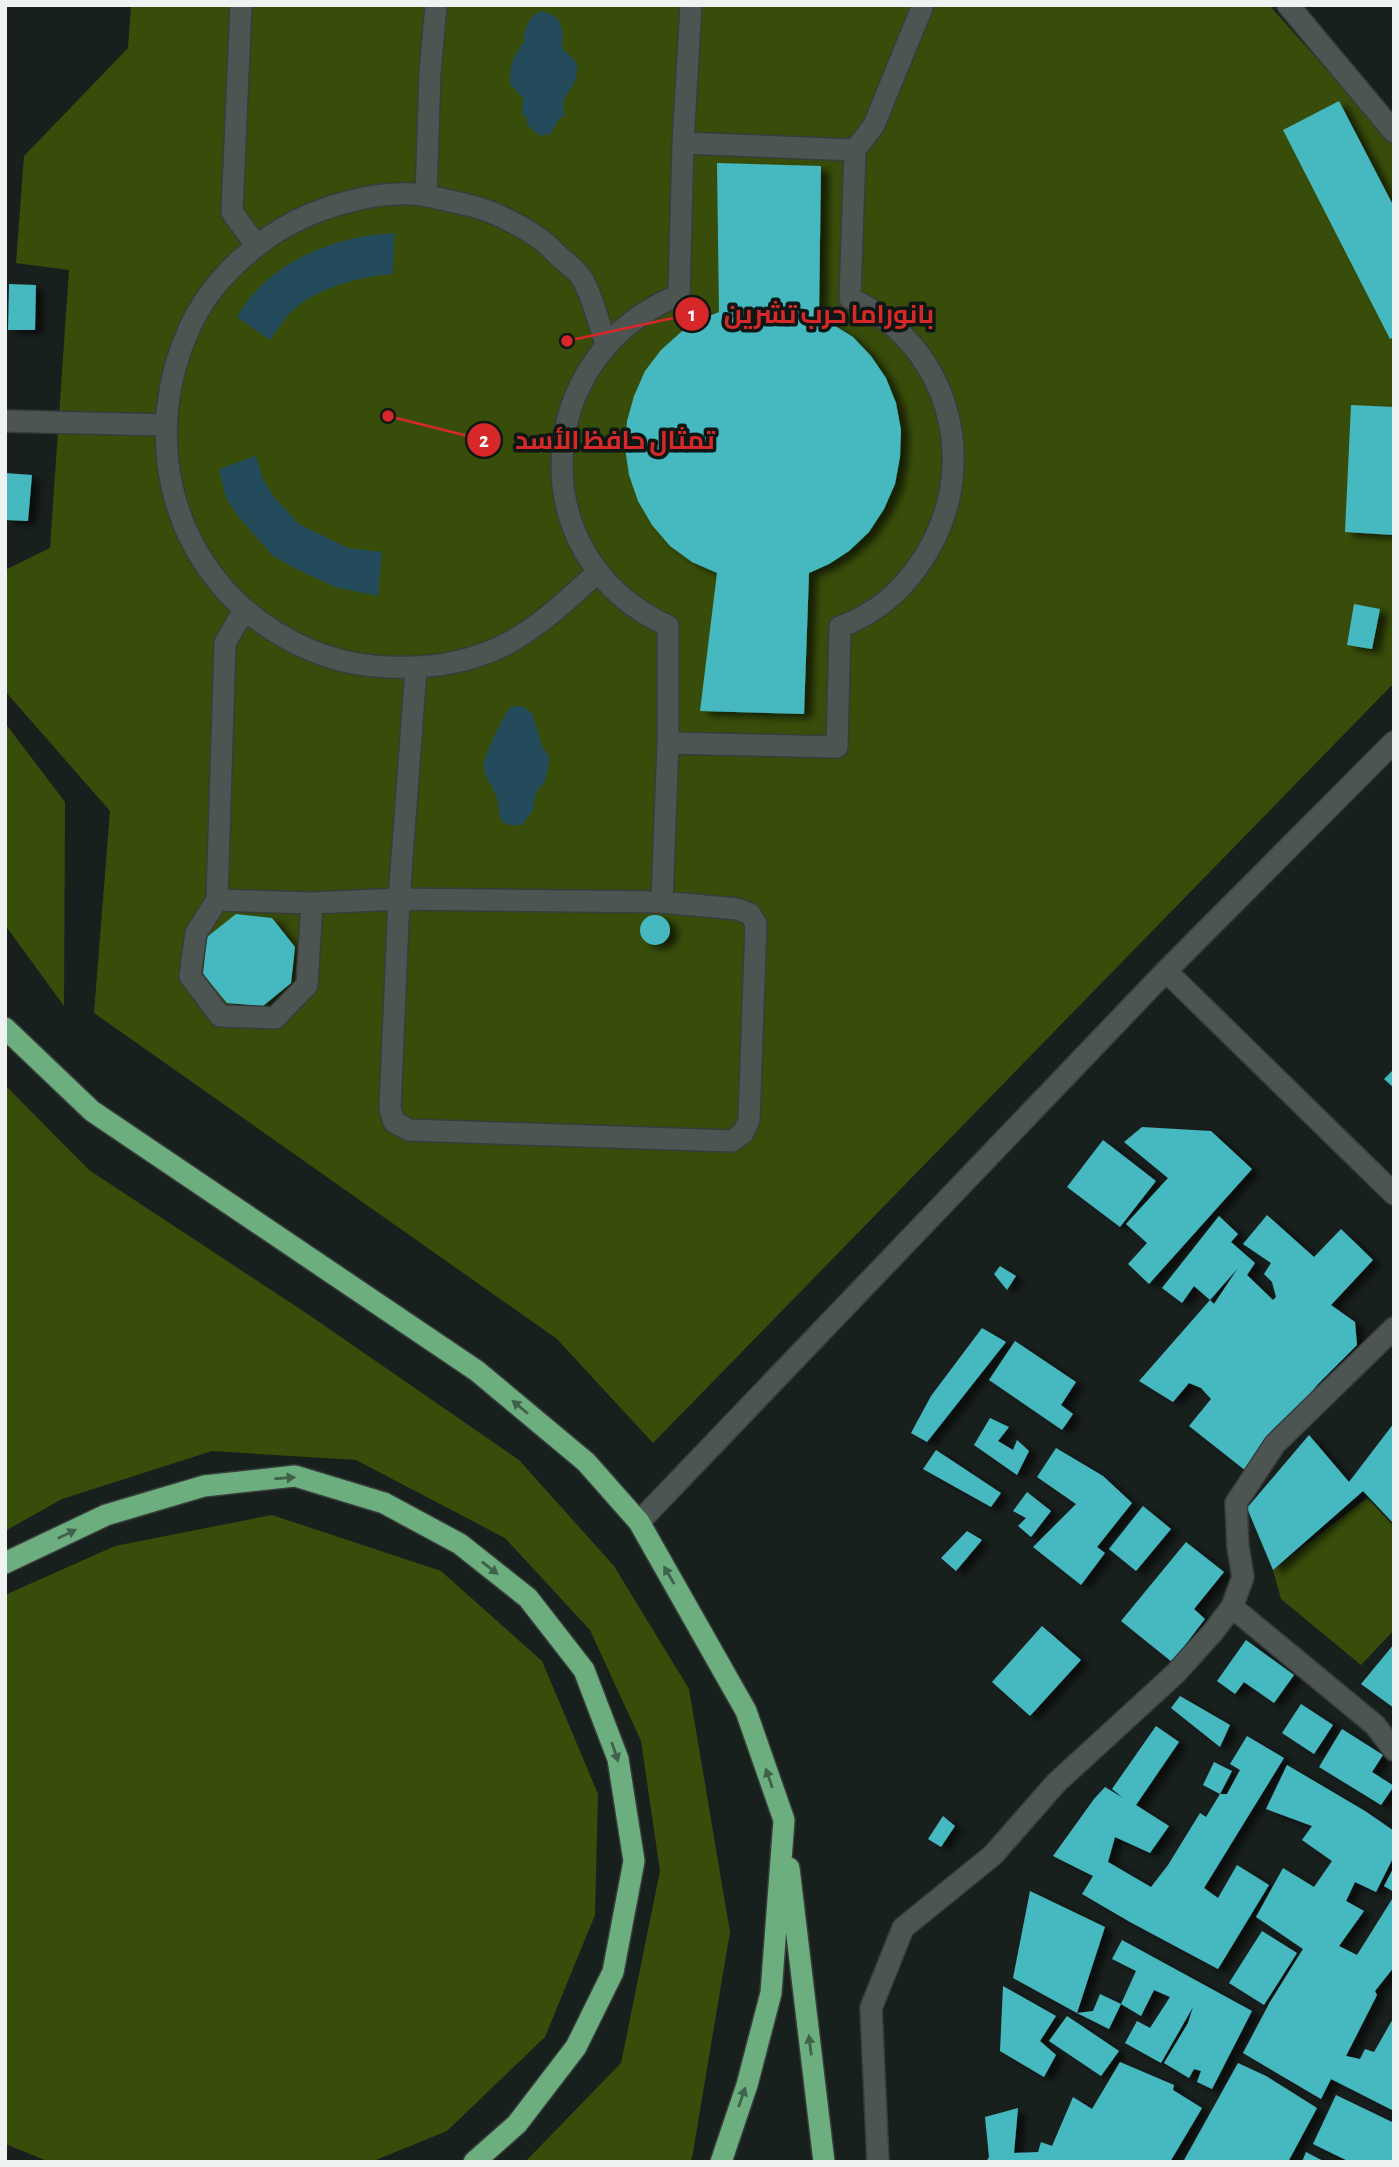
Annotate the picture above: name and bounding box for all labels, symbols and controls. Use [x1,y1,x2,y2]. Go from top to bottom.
callout: بانوراما حرب تشرين [674,290,948,337]
text: بانوراما حرب تشرين [724,301,934,330]
text: 1 [688,304,696,325]
callout: تمثال حافظ الأسد [466,416,729,463]
text: تمثال حافظ الأسد [515,427,715,456]
text: 2 [479,430,489,451]
one-way arrow [511,1399,529,1414]
one-way arrow [274,1472,296,1483]
one-way arrow [57,1528,77,1540]
one-way arrow [481,1560,499,1575]
one-way arrow [663,1565,675,1584]
one-way arrow [610,1742,621,1763]
one-way arrow [763,1768,774,1789]
one-way arrow [805,2034,816,2056]
one-way arrow [738,2086,748,2107]

